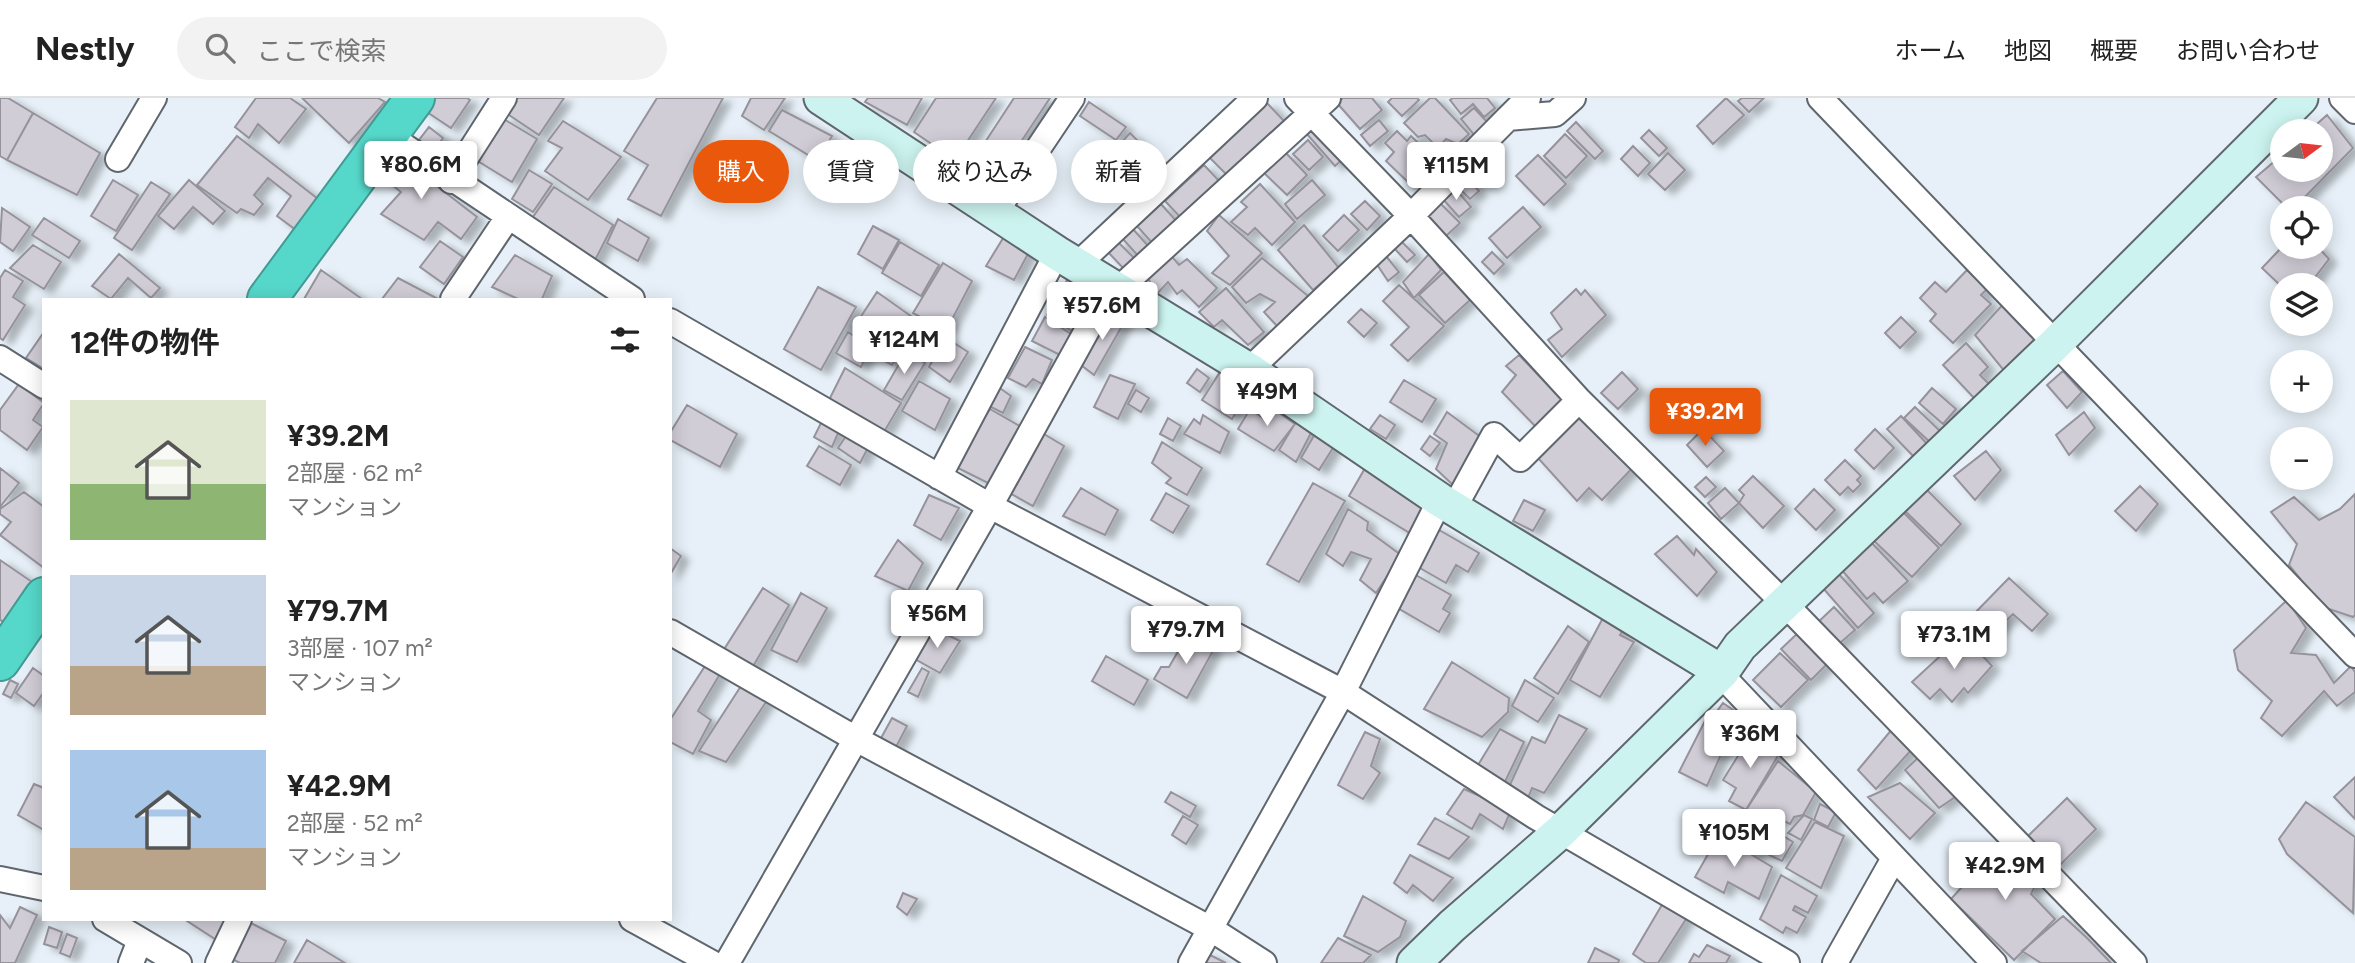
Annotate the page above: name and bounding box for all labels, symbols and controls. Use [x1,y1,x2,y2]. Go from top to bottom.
search box [177,17,667,80]
text: Nestly [35,29,135,68]
icon: search [201,29,239,67]
text: ここで検索 [257,35,387,67]
text: ホーム [1895,36,1966,65]
text: 地図 [2004,36,2052,65]
text: 概要 [2090,36,2138,65]
text: お問い合わせ [2176,36,2320,65]
north arrow [2270,119,2333,182]
map controls [2270,119,2333,490]
chip: 購入 [693,140,789,203]
chip: 賃貸 [803,140,899,203]
chip: 絞り込み [913,140,1057,203]
chip: 新着 [1071,140,1167,203]
pin: ¥80.6M [364,141,478,201]
pin: ¥115M [1407,142,1505,202]
text: ¥80.6M [380,150,462,178]
text: ¥115M [1423,151,1489,179]
button: locate [2270,196,2333,259]
button: layers [2270,273,2333,336]
pin: ¥57.6M [1045,282,1159,342]
text: ¥57.6M [1063,291,1141,319]
pin: ¥124M [855,316,953,376]
icon: filters [606,321,644,359]
text: 12件の物件 [70,324,220,361]
text: ¥124M [868,325,940,353]
button: + [2270,350,2333,413]
pin: ¥49M [1226,368,1308,428]
text: ¥49M [1236,377,1298,405]
pin: ¥39.2M [1648,388,1762,448]
text: ¥39.2M [1666,397,1744,425]
text: ¥39.2M [287,417,389,454]
button: − [2270,427,2333,490]
icon: home [126,428,210,512]
text: 2部屋 · 62 m² [287,459,423,487]
text: マンション [287,493,402,521]
pin: ¥56M [896,590,978,650]
text: ¥79.7M [287,592,389,629]
text: ¥56M [907,599,967,627]
icon: home [126,603,210,687]
pin: ¥79.7M [1129,606,1243,666]
pin: ¥73.1M [1897,612,2011,671]
text: ¥79.7M [1147,615,1225,643]
text: ¥73.1M [1917,620,1991,648]
text: 3部屋 · 107 m² [287,634,433,662]
text: マンション [287,668,402,696]
pin: ¥36M [1709,710,1791,770]
text: ¥36M [1720,719,1780,747]
text: ¥42.9M [287,767,392,804]
icon: home [126,778,210,862]
text: 2部屋 · 52 m² [287,809,423,837]
pin: ¥105M [1685,810,1783,869]
text: ¥105M [1698,818,1770,846]
pin: ¥42.9M [1948,842,2062,902]
text: マンション [287,843,402,871]
text: ¥42.9M [1965,851,2045,879]

